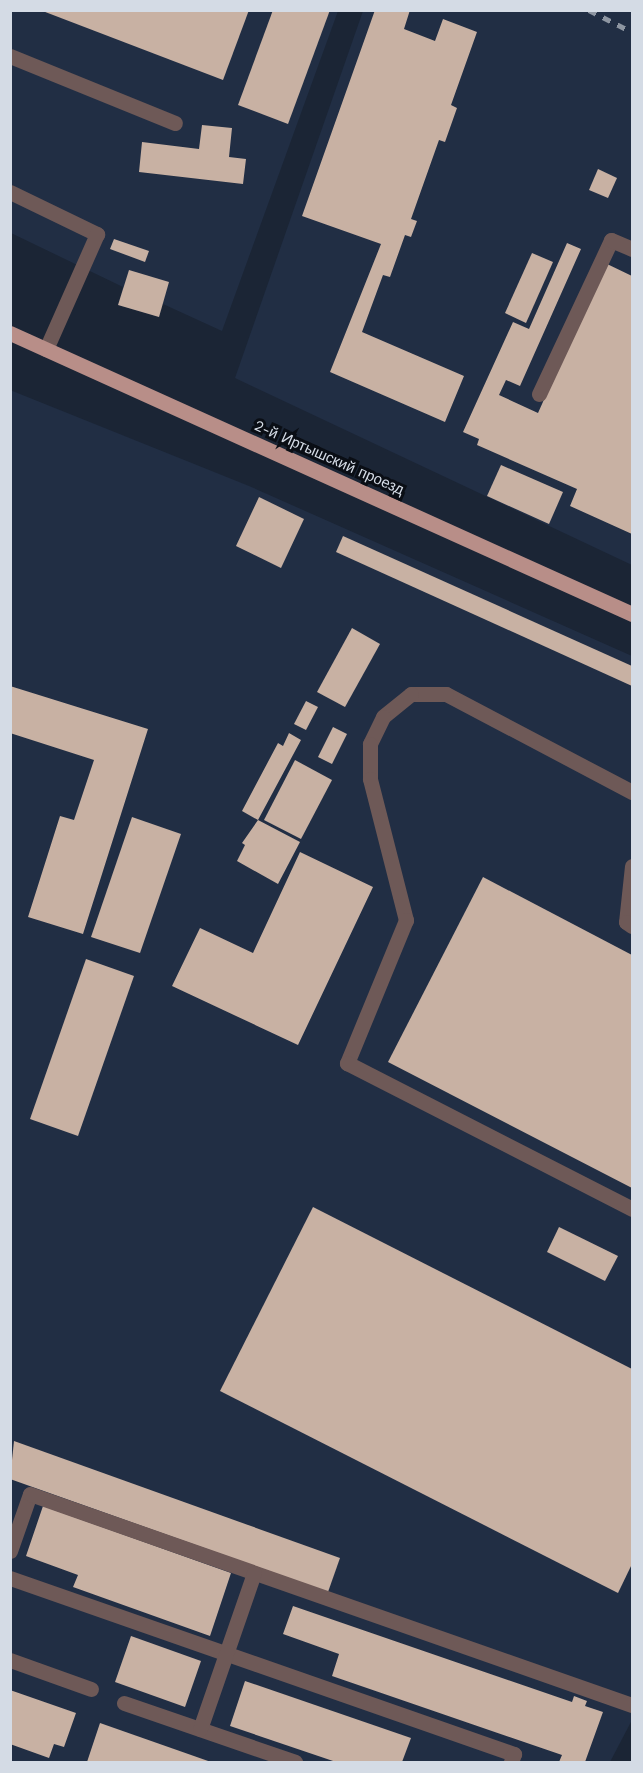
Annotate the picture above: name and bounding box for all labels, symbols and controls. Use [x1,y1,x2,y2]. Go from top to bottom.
street label: 2-й Иртышский проезд [251,417,407,499]

